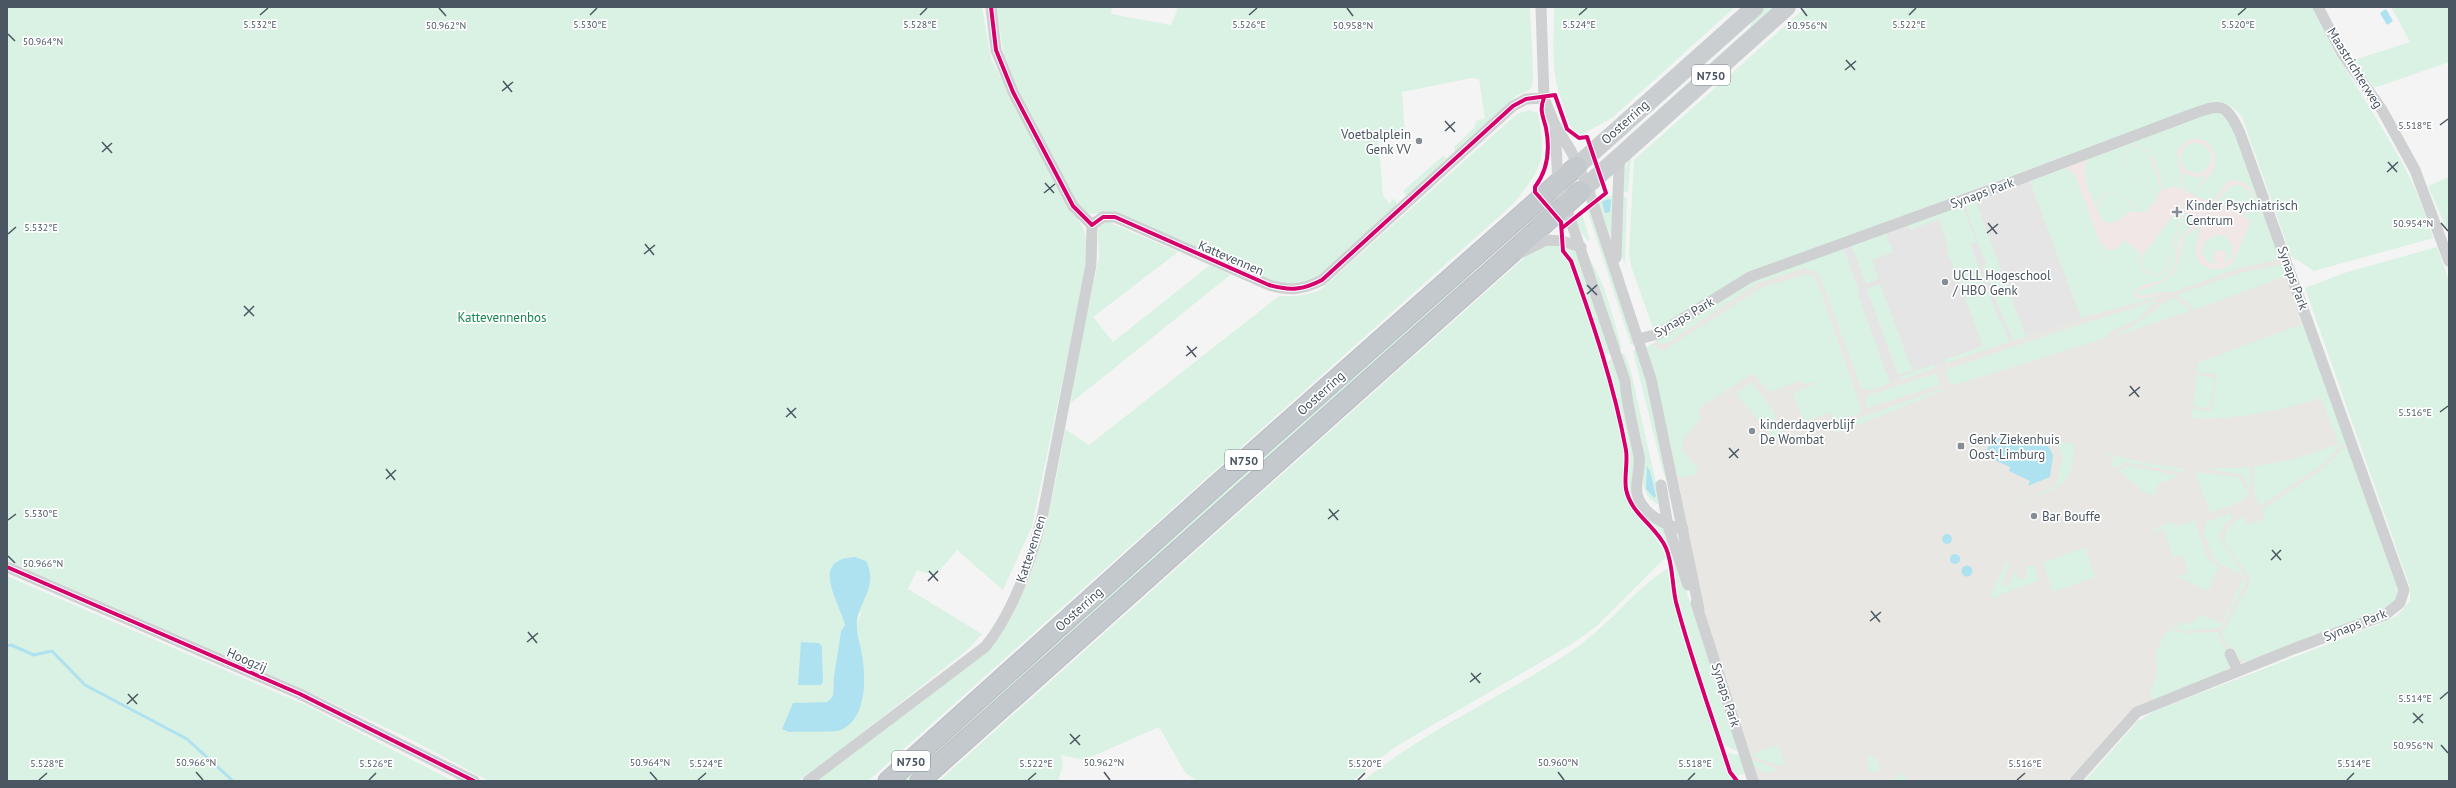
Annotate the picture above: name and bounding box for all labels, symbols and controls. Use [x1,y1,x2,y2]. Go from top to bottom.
text: 5.532°E [243,18,277,31]
text: 5.530°E [573,18,607,31]
text: 5.528°E [903,18,937,31]
text: 5.526°E [1232,18,1266,31]
text: 5.524°E [1562,18,1596,31]
text: 5.522°E [1892,18,1926,31]
text: 5.520°E [2221,18,2255,31]
text: 50.962°N [426,19,466,32]
text: 50.958°N [1333,19,1373,32]
text: 50.956°N [1787,19,1827,32]
street label: Maastrichterweg [2323,24,2387,112]
text: 50.964°N [23,35,63,48]
road number: N750 [1692,65,1730,85]
street label: Oosterring [1598,96,1652,148]
text: 5.518°E [2398,119,2432,132]
place label: Voetbalplein Genk VV [1340,126,1412,158]
marker: Voetbalplein Genk VV [1414,136,1424,146]
street label: Synaps Park [1948,173,2017,212]
place label: Kinder Psychiatrisch Centrum [2186,197,2298,229]
marker: Kinder Psychiatrisch Centrum [2171,206,2183,218]
text: 50.954°N [2393,217,2433,230]
text: 5.532°E [24,221,58,234]
street label: Kattevennen [1196,237,1266,279]
street label: Synaps Park [2274,244,2313,313]
place label: UCLL Hogeschool / HBO Genk [1952,267,2051,299]
marker: UCLL Hogeschool / HBO Genk [1940,277,1950,287]
street label: Synaps Park [1651,293,1718,341]
park label: Kattevennenbos [457,309,547,326]
street label: Oosterring [1294,367,1348,419]
text: 5.516°E [2398,406,2432,419]
place label: kinderdagverblijf De Wombat [1760,416,1855,448]
marker: kinderdagverblijf De Wombat [1747,426,1757,436]
place label: Genk Ziekenhuis Oost-Limburg [1969,431,2060,463]
marker: Genk Ziekenhuis Oost-Limburg [1956,441,1966,451]
road number: N750 [1225,450,1263,470]
text: 5.530°E [24,507,58,520]
place label: Bar Bouffe [2042,508,2100,525]
marker: Bar Bouffe [2029,511,2039,521]
street label: Kattevennen [1012,513,1050,585]
text: 50.966°N [23,557,63,570]
street label: Oosterring [1052,583,1106,635]
street label: Synaps Park [2321,604,2390,645]
street label: Hoogzij [224,644,270,676]
street label: Synaps Park [1708,661,1745,730]
text: 5.514°E [2398,692,2432,705]
text: 50.956°N [2393,739,2433,752]
road number: N750 [892,751,930,771]
text: 50.966°N [176,756,216,769]
text: 50.964°N [630,756,670,769]
text: 50.962°N [1084,756,1124,769]
text: 50.960°N [1538,756,1578,769]
text: 5.528°E [30,757,64,770]
text: 5.526°E [359,757,393,770]
text: 5.524°E [689,757,723,770]
text: 5.522°E [1019,757,1053,770]
text: 5.520°E [1348,757,1382,770]
text: 5.518°E [1678,757,1712,770]
text: 5.516°E [2008,757,2042,770]
text: 5.514°E [2337,757,2371,770]

